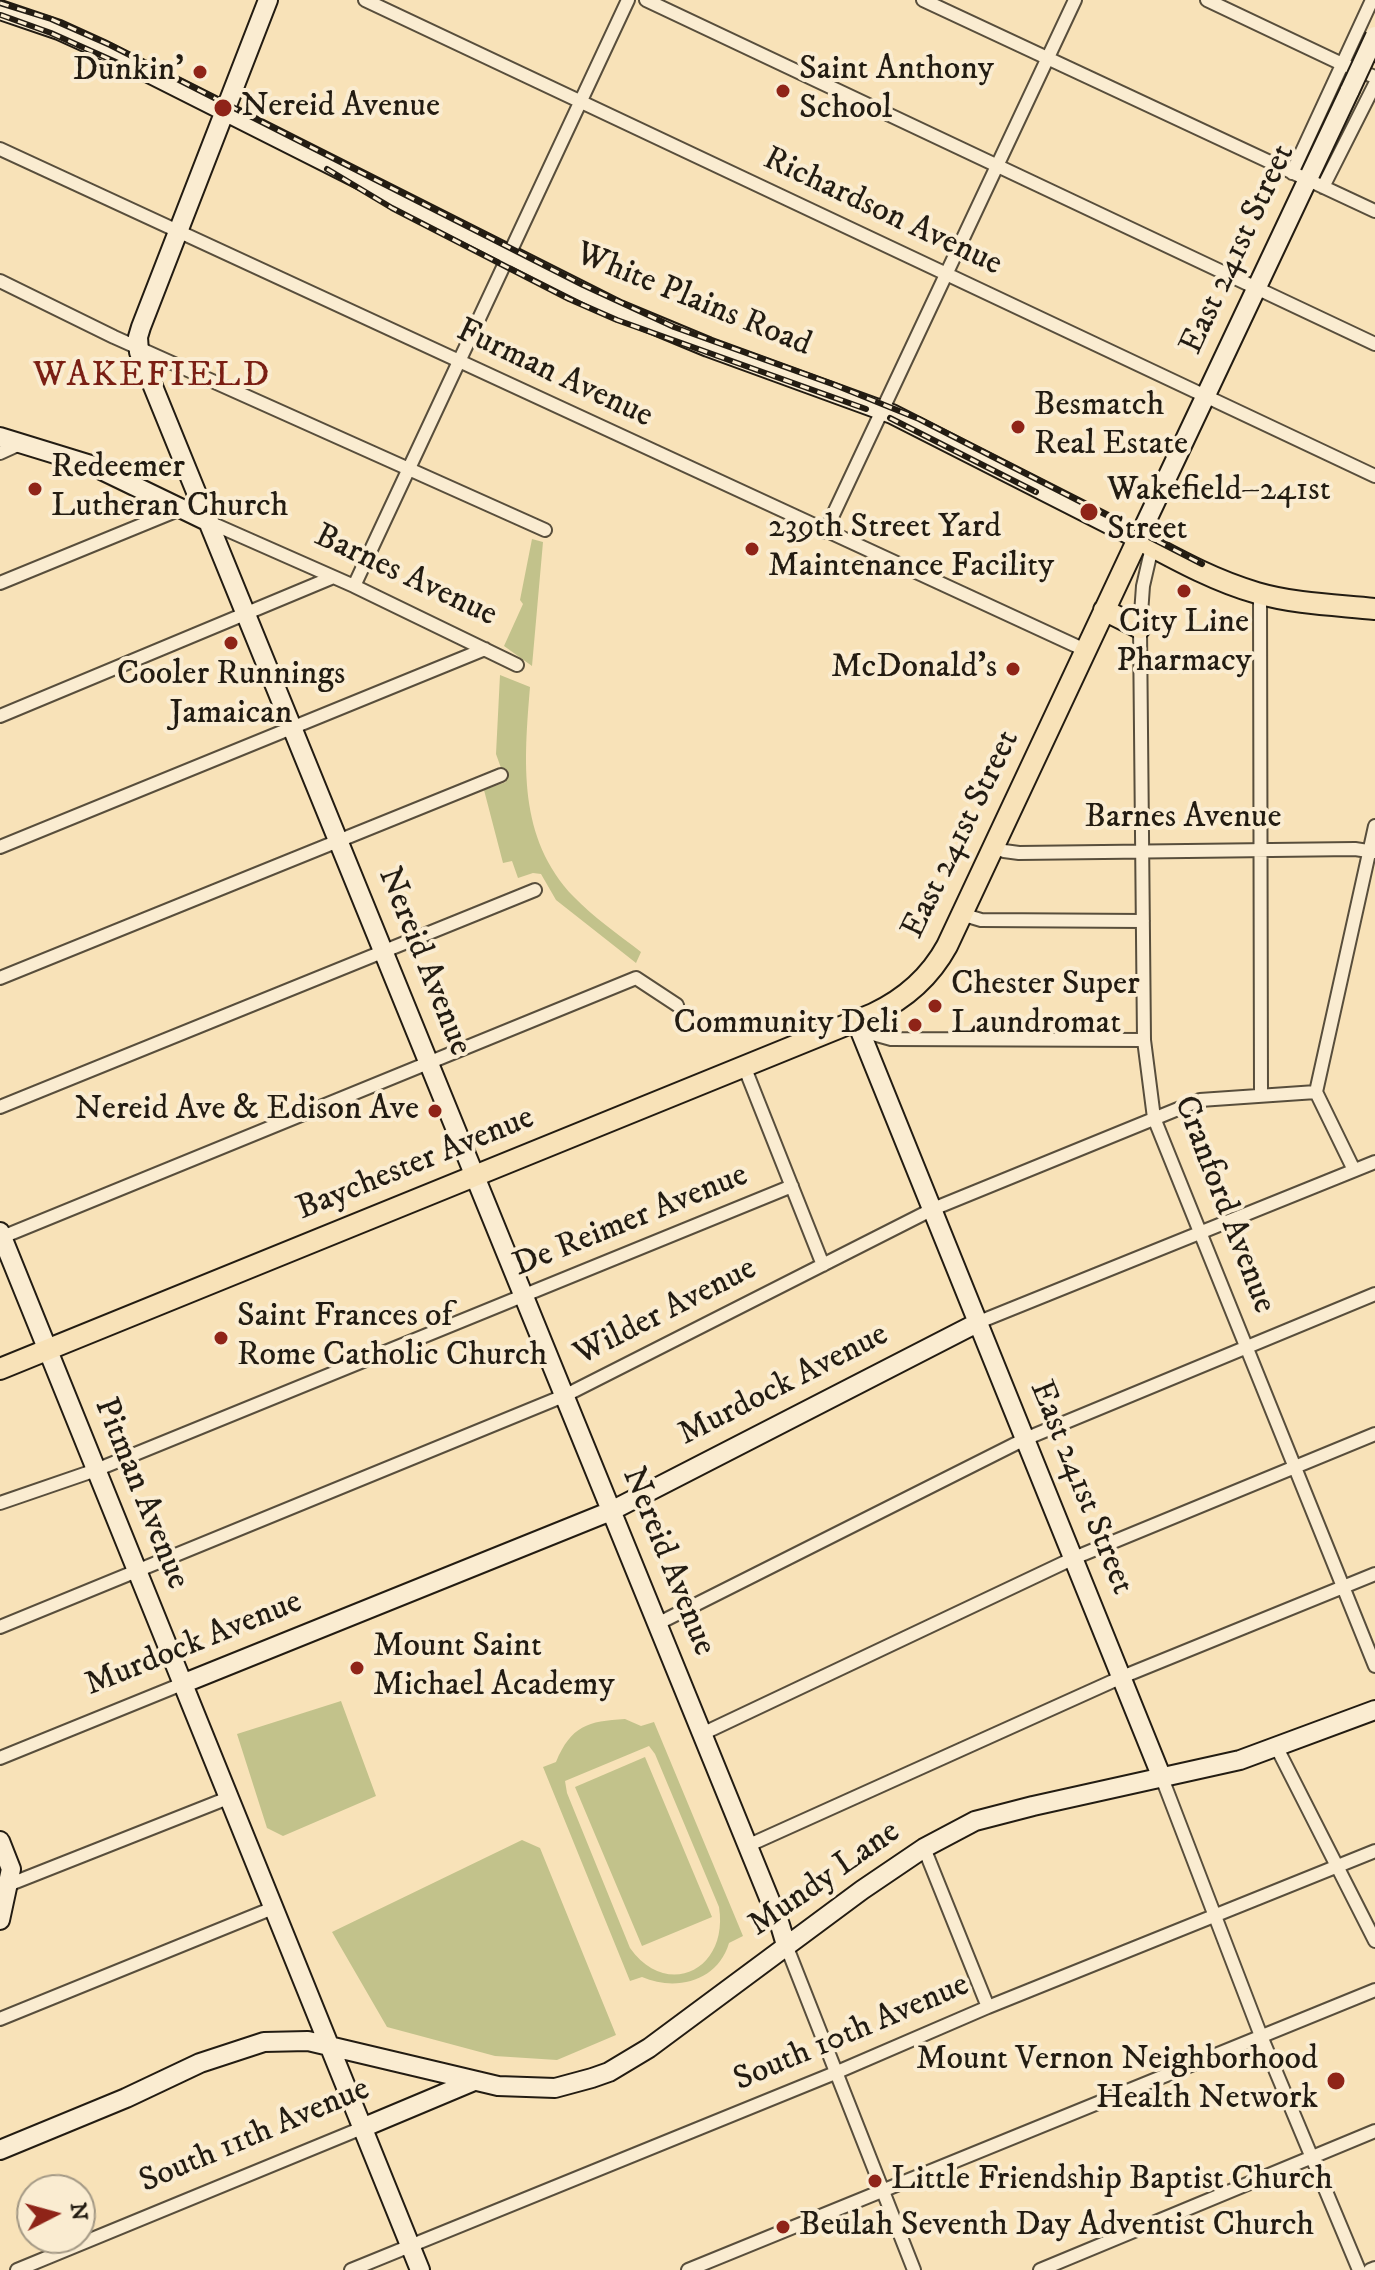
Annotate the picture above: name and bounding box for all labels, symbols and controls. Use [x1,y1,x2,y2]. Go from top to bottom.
place label: Saint Anthony School [799,51,994,130]
place label: Dunkin' [73,52,184,92]
marker: Dunkin' [191,63,209,81]
marker: Saint Anthony School [774,82,792,100]
place label: Nereid Avenue [241,88,440,128]
marker: Nereid Avenue [212,97,234,119]
street label: East 241st Street [1173,139,1305,361]
street label: Richardson Avenue [756,140,1008,286]
street label: White Plains Road [569,235,817,367]
street label: Furman Avenue [449,312,659,438]
district label: WAKEFIELD [33,356,271,400]
place label: Besmatch Real Estate [1034,387,1188,466]
marker: Besmatch Real Estate [1009,418,1027,436]
place label: Redeemer Lutheran Church [51,449,288,528]
place label: Wakefield–241st Street [1107,472,1331,552]
marker: Redeemer Lutheran Church [26,480,44,498]
marker: Wakefield–241st Street [1078,501,1100,523]
place label: 239th Street Yard Maintenance Facility [768,509,1054,588]
street label: Barnes Avenue [307,517,503,637]
marker: 239th Street Yard Maintenance Facility [743,540,761,558]
marker: City Line Pharmacy [1175,582,1193,600]
place label: City Line Pharmacy [1116,604,1252,684]
marker: Cooler Runnings Jamaican [222,634,240,652]
place label: McDonald's [831,649,997,689]
place label: Cooler Runnings Jamaican [117,656,345,736]
marker: McDonald's [1004,660,1022,678]
street label: East 241st Street [894,724,1030,946]
street label: Barnes Avenue [1084,799,1282,839]
street label: Nereid Avenue [367,862,479,1062]
place label: Chester Super Laundromat [951,966,1140,1046]
marker: Chester Super Laundromat [926,997,944,1015]
place label: Community Deli [673,1005,899,1045]
marker: Community Deli [906,1016,924,1034]
place label: Nereid Ave & Edison Ave [75,1091,419,1131]
street label: Cranford Avenue [1163,1091,1283,1319]
street label: Baychester Avenue [291,1099,541,1231]
marker: Nereid Ave & Edison Ave [426,1102,444,1120]
street label: De Reimer Avenue [508,1156,754,1288]
street label: Wilder Avenue [568,1250,764,1376]
place label: Saint Frances of Rome Catholic Church [237,1298,547,1378]
street label: Murdock Avenue [672,1316,896,1456]
marker: Saint Frances of Rome Catholic Church [212,1329,230,1347]
street label: East 241st Street [1019,1375,1141,1601]
street label: Pitman Avenue [83,1393,197,1595]
street label: Nereid Avenue [611,1462,723,1662]
street label: Murdock Avenue [80,1583,308,1707]
place label: Mount Saint Michael Academy [373,1628,615,1708]
marker: Mount Saint Michael Academy [348,1659,366,1677]
street label: Mundy Lane [741,1813,909,1947]
street label: South 10th Avenue [728,1966,976,2102]
place label: Mount Vernon Neighborhood Health Network [916,2041,1318,2120]
street label: South 11th Avenue [134,2070,376,2204]
marker: Mount Vernon Neighborhood Health Network [1325,2070,1347,2092]
place label: Little Friendship Baptist Church [891,2161,1333,2201]
marker: Little Friendship Baptist Church [866,2172,884,2190]
north arrow [16,2174,96,2254]
text: N [64,2201,93,2222]
place label: Beulah Seventh Day Adventist Church [799,2207,1314,2247]
marker: Beulah Seventh Day Adventist Church [774,2218,792,2236]

